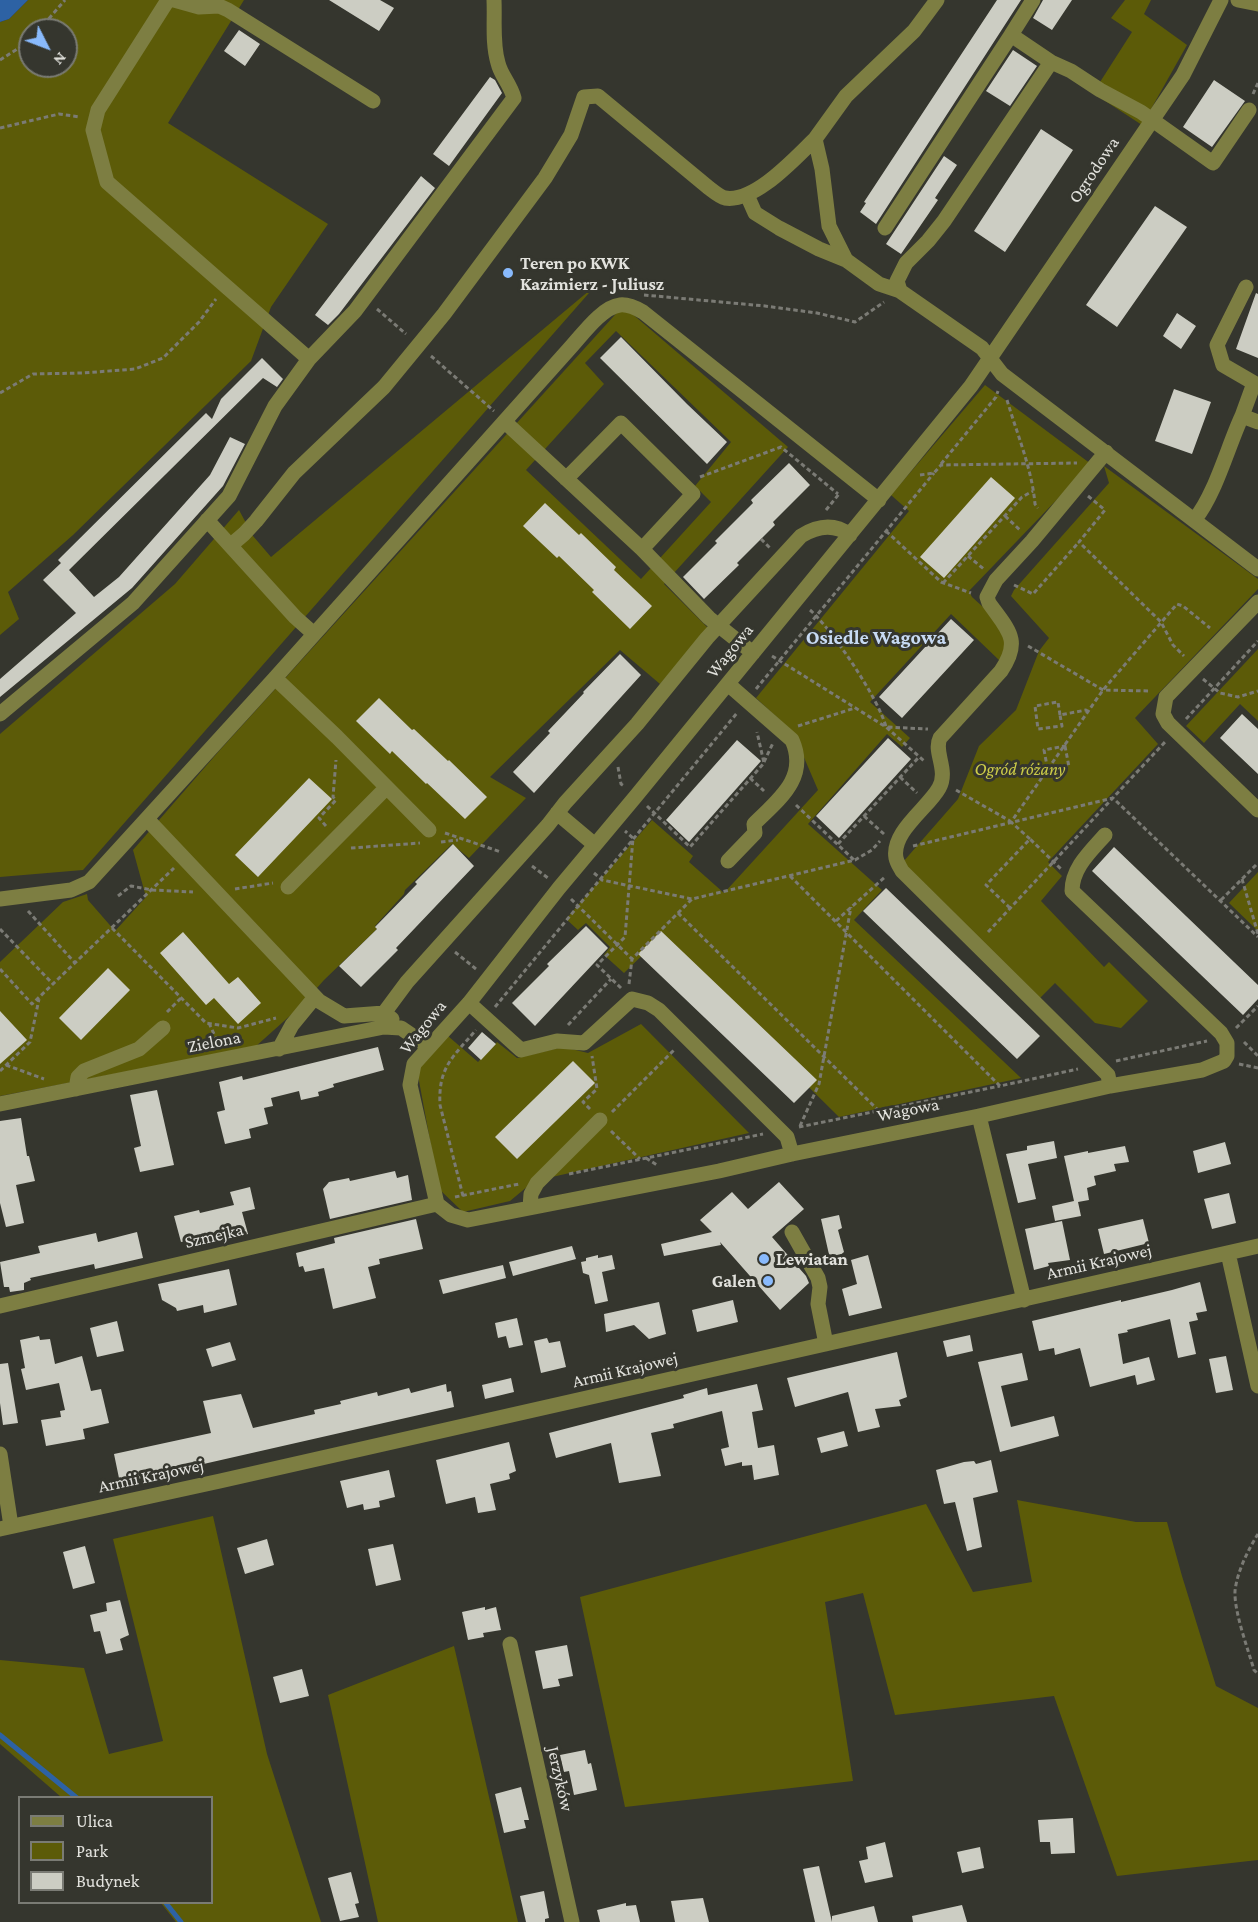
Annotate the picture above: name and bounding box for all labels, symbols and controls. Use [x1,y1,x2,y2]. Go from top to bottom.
north arrow [18,18,78,78]
text: N [50,49,70,69]
street label: Ogrodowa [1064,133,1124,207]
place label: Teren po KWK Kazimierz - Juliusz [520,252,664,294]
marker: Teren po KWK Kazimierz - Juliusz [501,266,515,280]
street label: Wagowa [702,620,758,682]
district label: Osiedle Wagowa [806,626,946,650]
park label: Ogród różany [974,758,1066,780]
street label: Wagowa [395,996,451,1058]
street label: Zielona [186,1026,242,1058]
street label: Wagowa [875,1093,941,1127]
street label: Szmejka [182,1219,246,1253]
street label: Armii Krajowej [1044,1239,1154,1285]
place label: Lewiatan [776,1248,848,1270]
marker: Lewiatan [757,1252,771,1266]
place label: Galen [712,1270,756,1292]
marker: Galen [761,1274,775,1288]
street label: Armii Krajowej [570,1347,680,1393]
street label: Armii Krajowej [96,1454,206,1498]
street label: Jerzyków [542,1744,578,1814]
legend [18,1796,213,1904]
text: Ulica [76,1811,113,1831]
text: Park [76,1841,108,1861]
text: Budynek [76,1871,139,1891]

